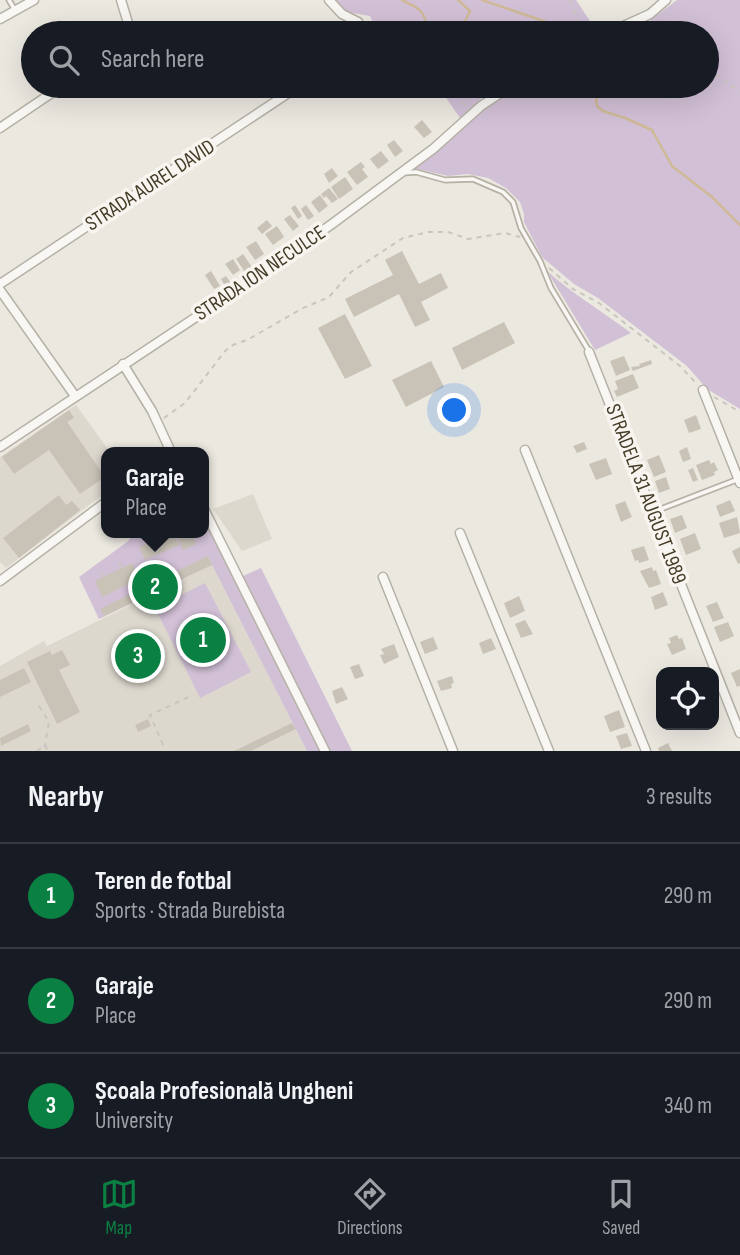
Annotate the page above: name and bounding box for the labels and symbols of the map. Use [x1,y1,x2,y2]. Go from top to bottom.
street label: STRADA AUREL DAVID [81,134,219,236]
street label: STRADA ION NECULCE [190,220,330,326]
your location [437,393,471,427]
street label: STRADELA 31 AUGUST 1989 [600,401,692,587]
pin: 2 [132,561,178,613]
pin: 1 [180,614,226,666]
pin: 3 [115,630,161,682]

